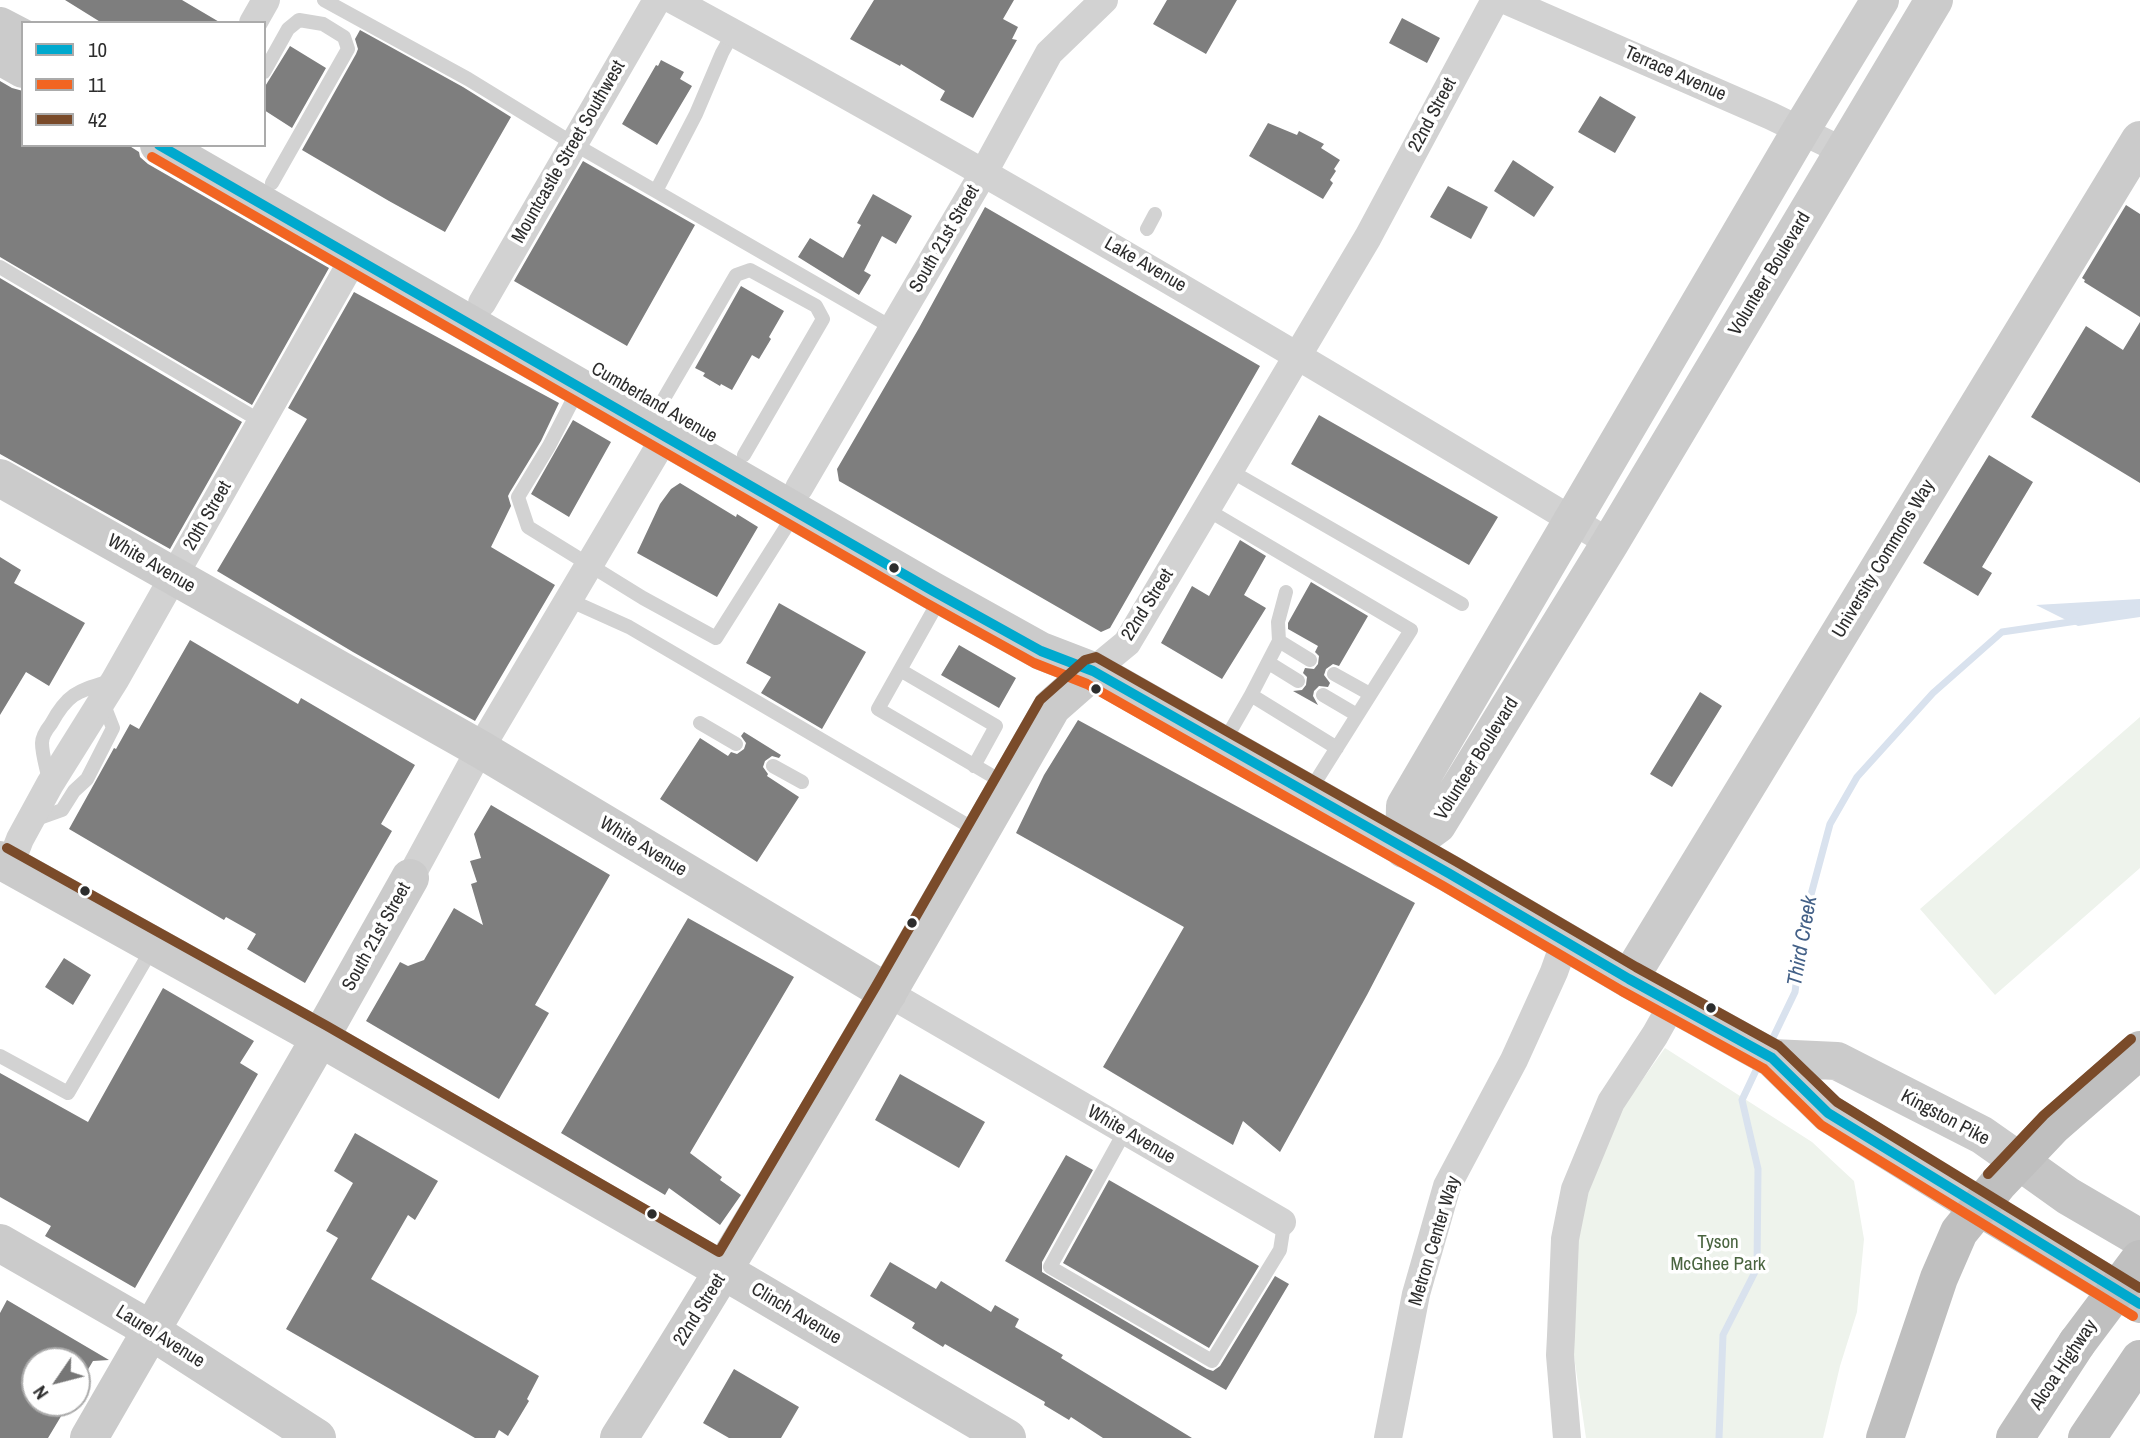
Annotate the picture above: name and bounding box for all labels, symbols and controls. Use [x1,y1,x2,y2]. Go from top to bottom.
legend [21,21,266,147]
text: 10 [88,35,107,64]
street label: Terrace Avenue [1621,41,1729,107]
street label: Mountcastle Street Southwest [507,57,631,247]
text: 11 [88,70,106,99]
street label: 22nd Street [1404,74,1462,156]
text: 42 [88,105,107,134]
street label: South 21st Street [905,181,985,297]
street label: Volunteer Boulevard [1724,208,1816,340]
street label: Lake Avenue [1100,232,1190,298]
street label: Cumberland Avenue [587,358,721,448]
street label: University Commons Way [1828,476,1940,642]
street label: 20th Street [179,477,237,555]
street label: White Avenue [103,530,199,598]
unlabelled marker [887,561,901,575]
street label: 22nd Street [1117,565,1179,645]
unlabelled marker [1089,682,1103,696]
street label: Volunteer Boulevard [1430,693,1524,825]
street label: White Avenue [595,812,691,882]
street label: South 21st Street [338,879,416,995]
unlabelled marker [78,884,92,898]
water label: Third Creek [1783,894,1823,988]
unlabelled marker [905,916,919,930]
unlabelled marker [1704,1001,1718,1015]
street label: Kingston Pike [1897,1085,1993,1151]
street label: White Avenue [1083,1101,1179,1169]
street label: Metron Center Way [1404,1173,1466,1309]
unlabelled marker [645,1207,659,1221]
park label: Tyson McGhee Park [1670,1232,1766,1276]
street label: 22nd Street [669,1270,731,1350]
street label: Clinch Avenue [747,1278,845,1350]
street label: Laurel Avenue [111,1301,209,1373]
street label: Alcoa Highway [2025,1316,2103,1414]
north arrow [21,1347,91,1417]
text: N [27,1381,54,1405]

